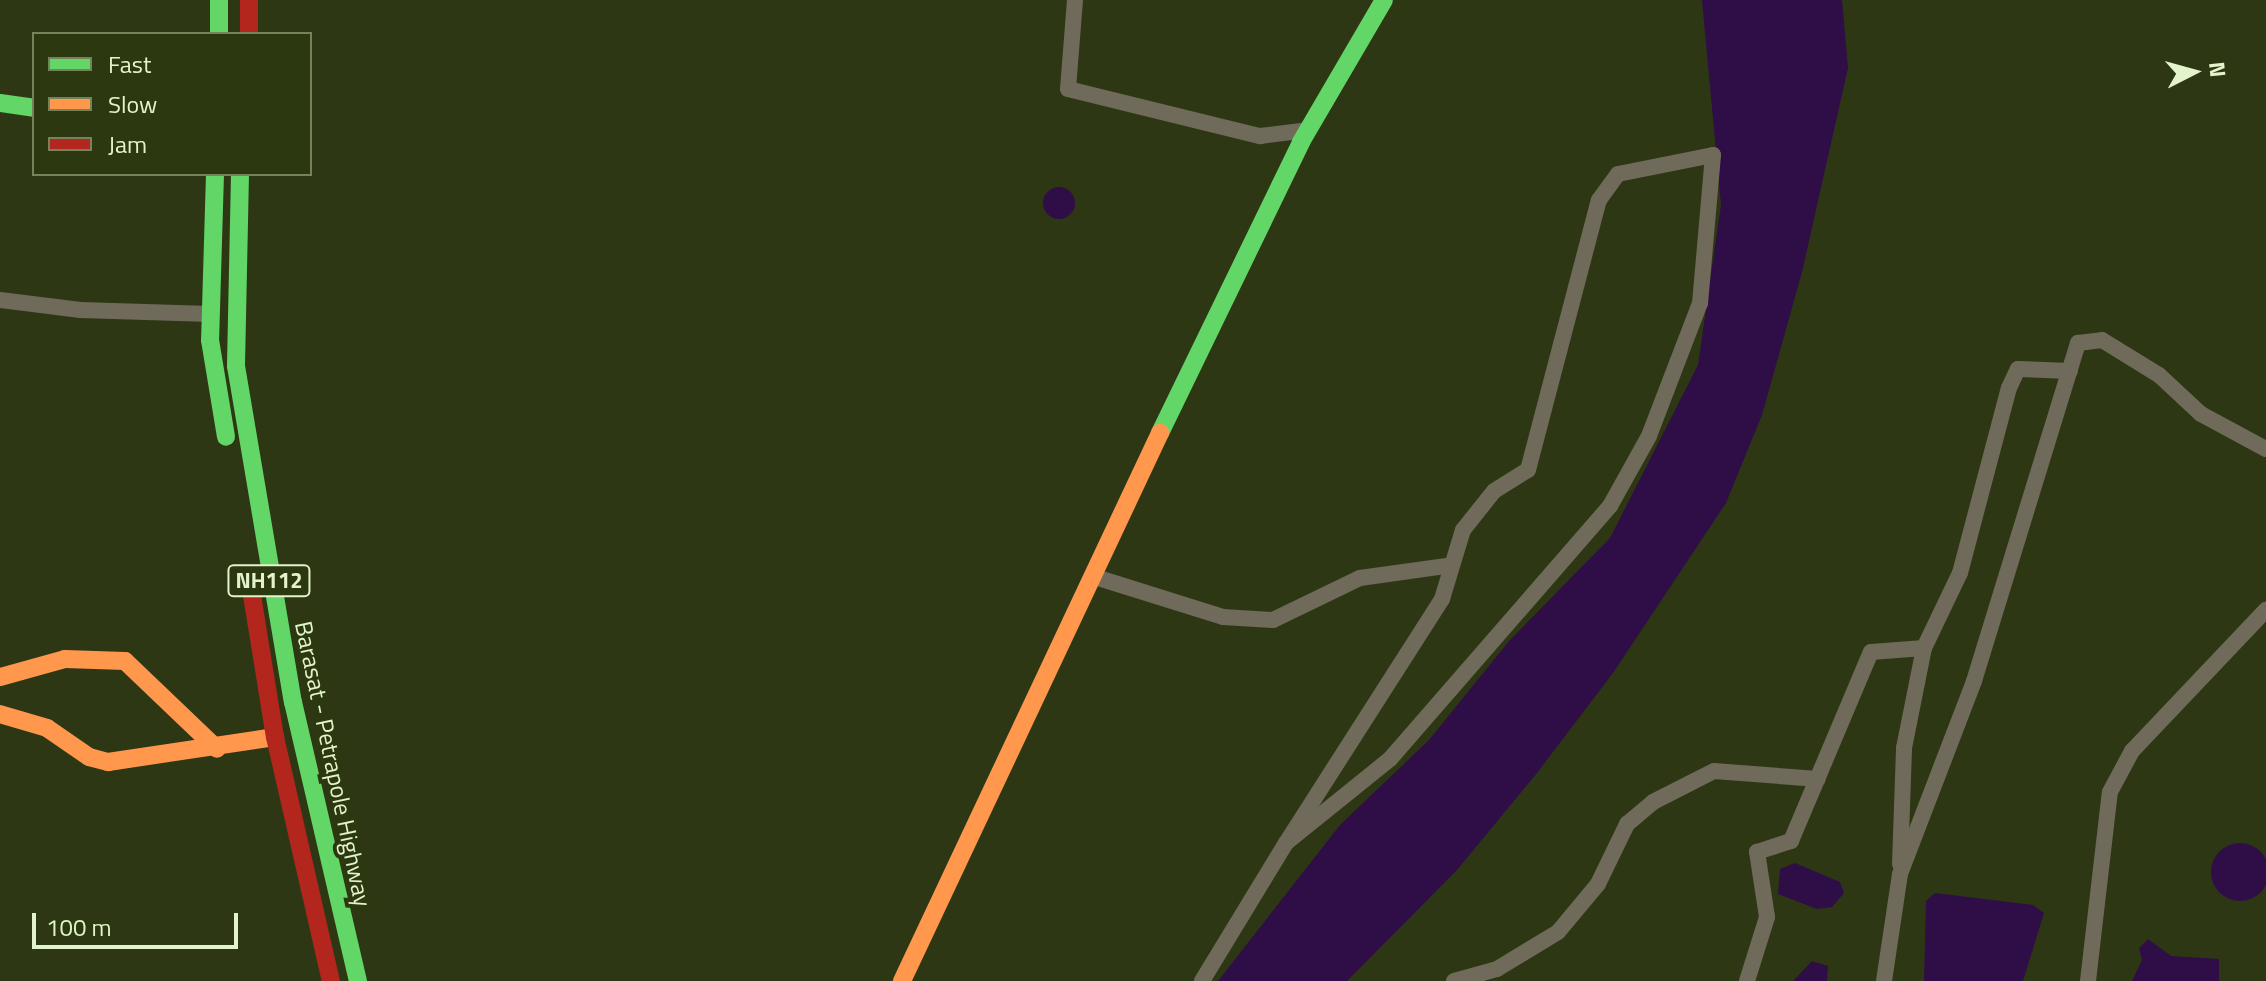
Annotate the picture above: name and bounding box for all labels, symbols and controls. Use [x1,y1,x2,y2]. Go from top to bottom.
legend [32,32,312,176]
north arrow [2154,32,2234,112]
text: Fast [108,46,151,82]
text: N [2200,60,2236,79]
text: Slow [108,86,157,122]
text: Jam [108,126,147,162]
road number: NH112 [227,563,311,599]
street label: Barasat - Petrapole Highway [289,619,377,909]
scale bar [36,897,242,947]
text: 100 m [46,909,112,945]

